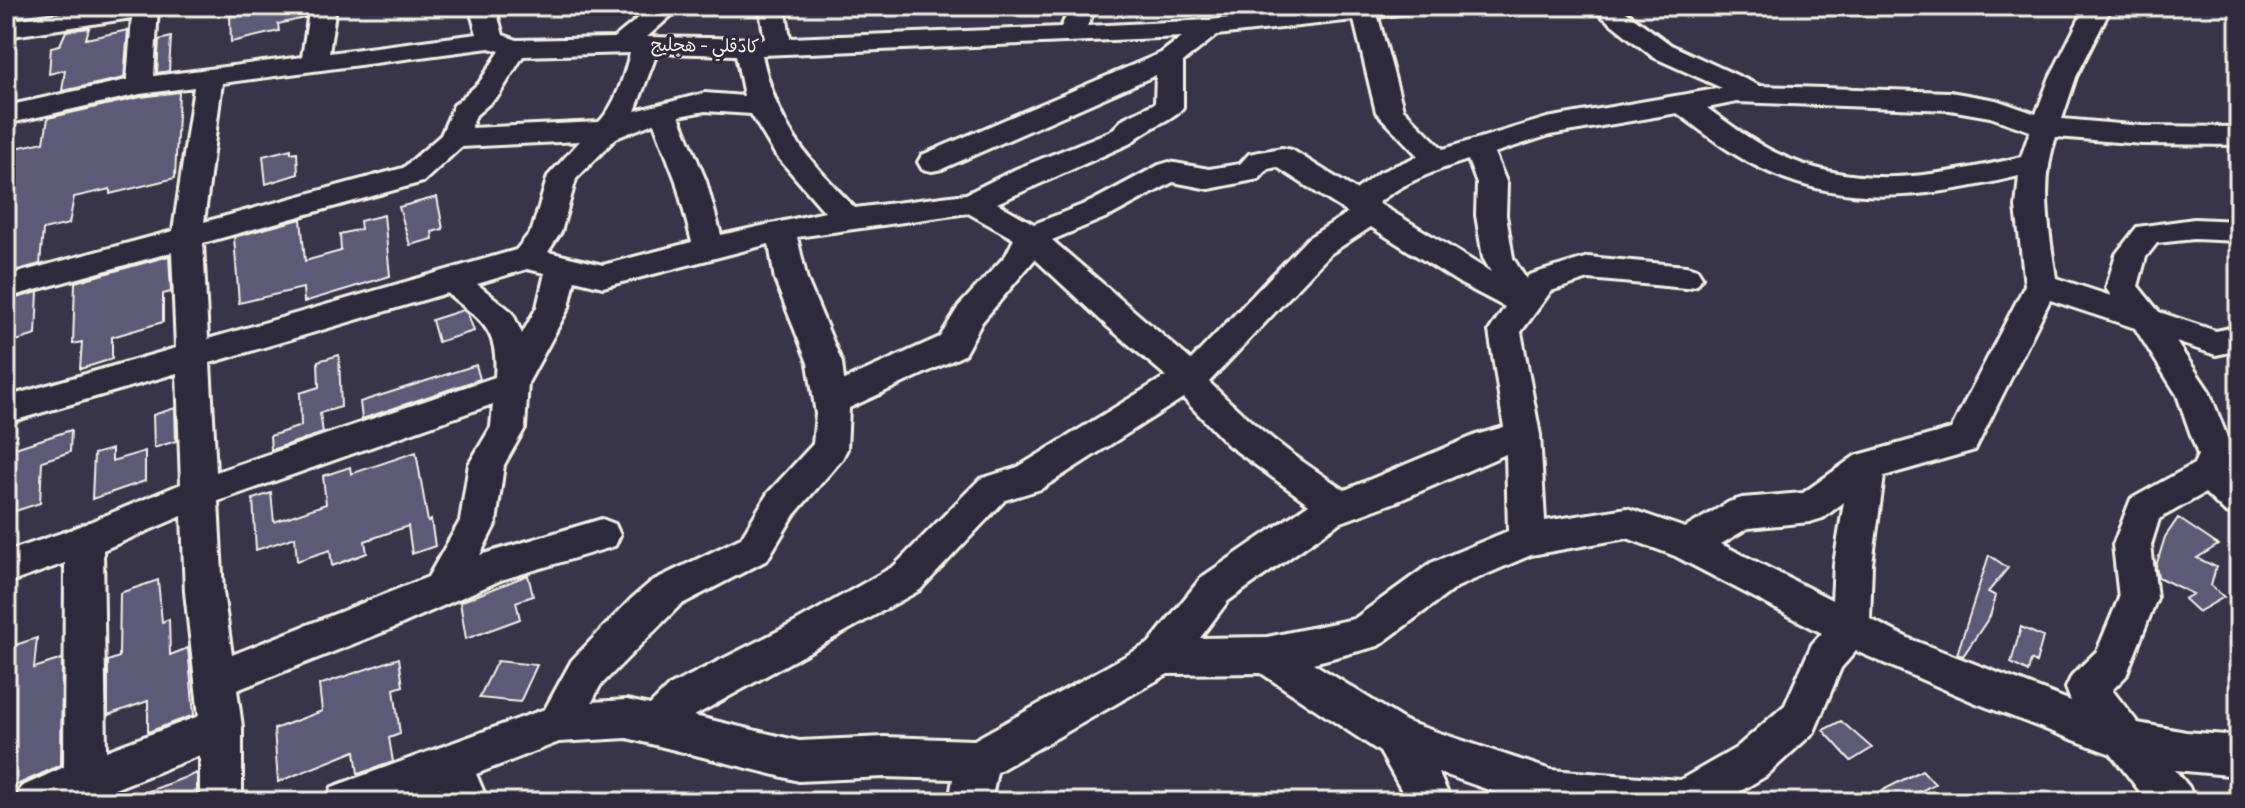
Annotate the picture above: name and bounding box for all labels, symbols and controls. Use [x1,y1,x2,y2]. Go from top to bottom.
street label: كادقلي - هجليج [650,34,760,62]

